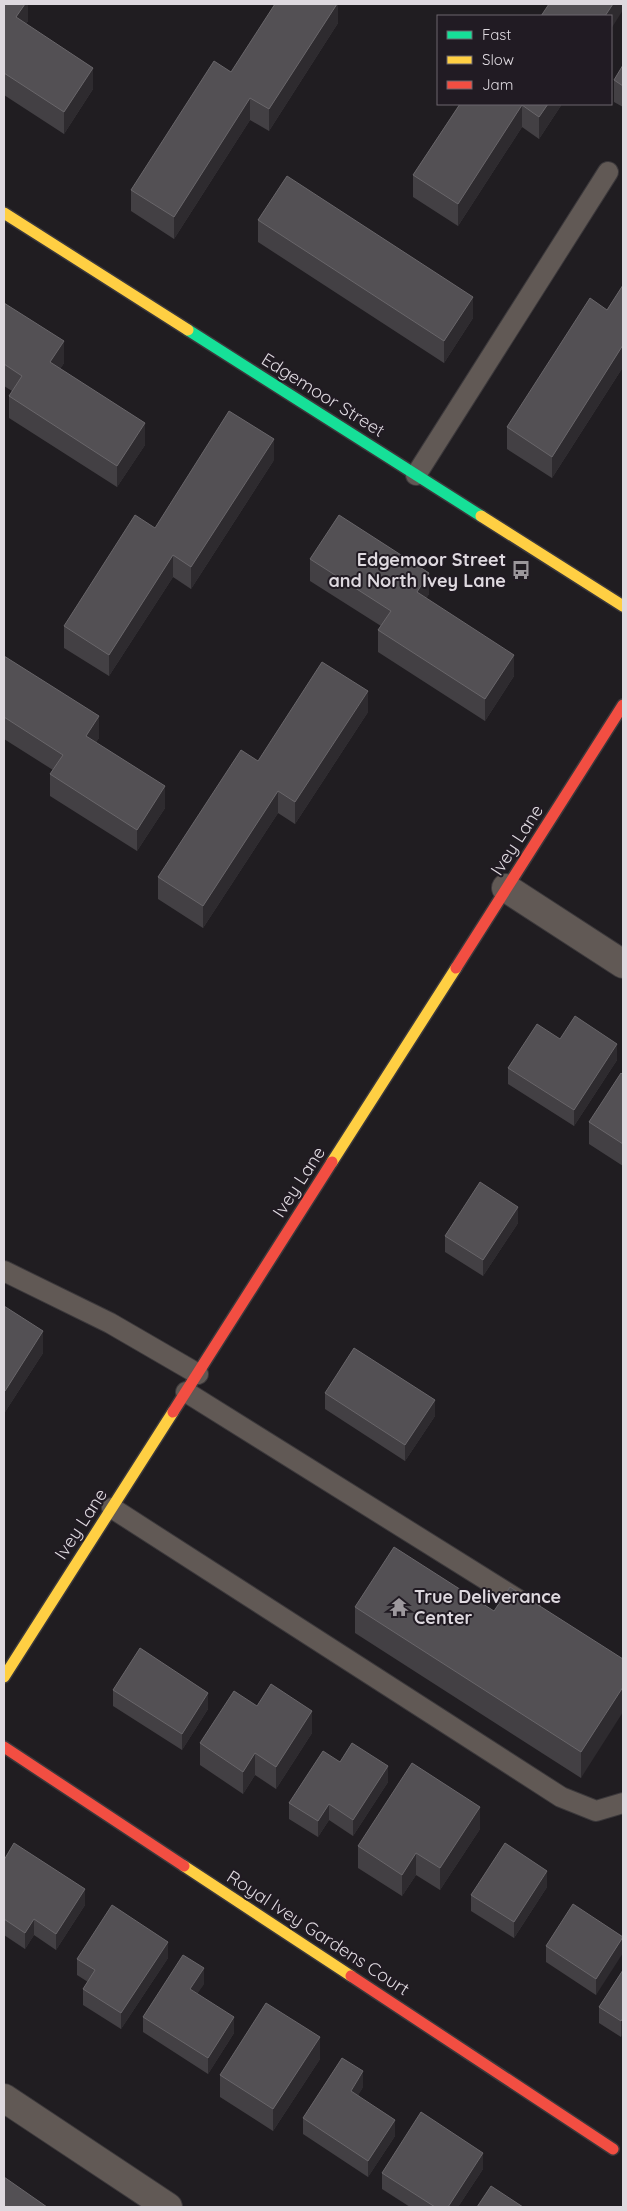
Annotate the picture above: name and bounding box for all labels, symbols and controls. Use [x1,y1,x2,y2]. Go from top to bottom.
legend [437,15,612,105]
text: Fast [482,25,511,44]
text: Slow [482,50,514,69]
text: Jam [482,75,513,94]
street label: Edgemoor Street [257,347,389,442]
place label: Edgemoor Street and North Ivey Lane [329,548,506,592]
bus stop icon: Edgemoor Street and North Ivey Lane [510,559,532,581]
street label: Ivey Lane [485,800,548,880]
street label: Ivey Lane [267,1142,330,1222]
street label: Ivey Lane [49,1484,112,1564]
place label: True Deliverance Center [414,1585,561,1629]
temple icon: True Deliverance Center [388,1596,410,1618]
street label: Royal Ivey Gardens Court [223,1865,414,2000]

